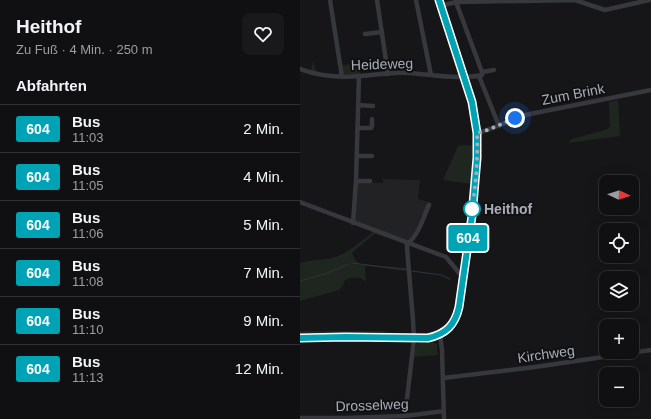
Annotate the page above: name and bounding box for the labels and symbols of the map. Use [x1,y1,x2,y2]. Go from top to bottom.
street label: Heideweg [351,55,413,73]
street label: Zum Brink [540,80,607,108]
your location [505,108,525,128]
north arrow [599,175,639,215]
marker: Heithof [463,200,481,218]
place label: Heithof [484,201,533,217]
line badge: 604 [445,225,491,251]
street label: Kirchweg [516,342,576,366]
street label: Drosselweg [335,396,409,414]

